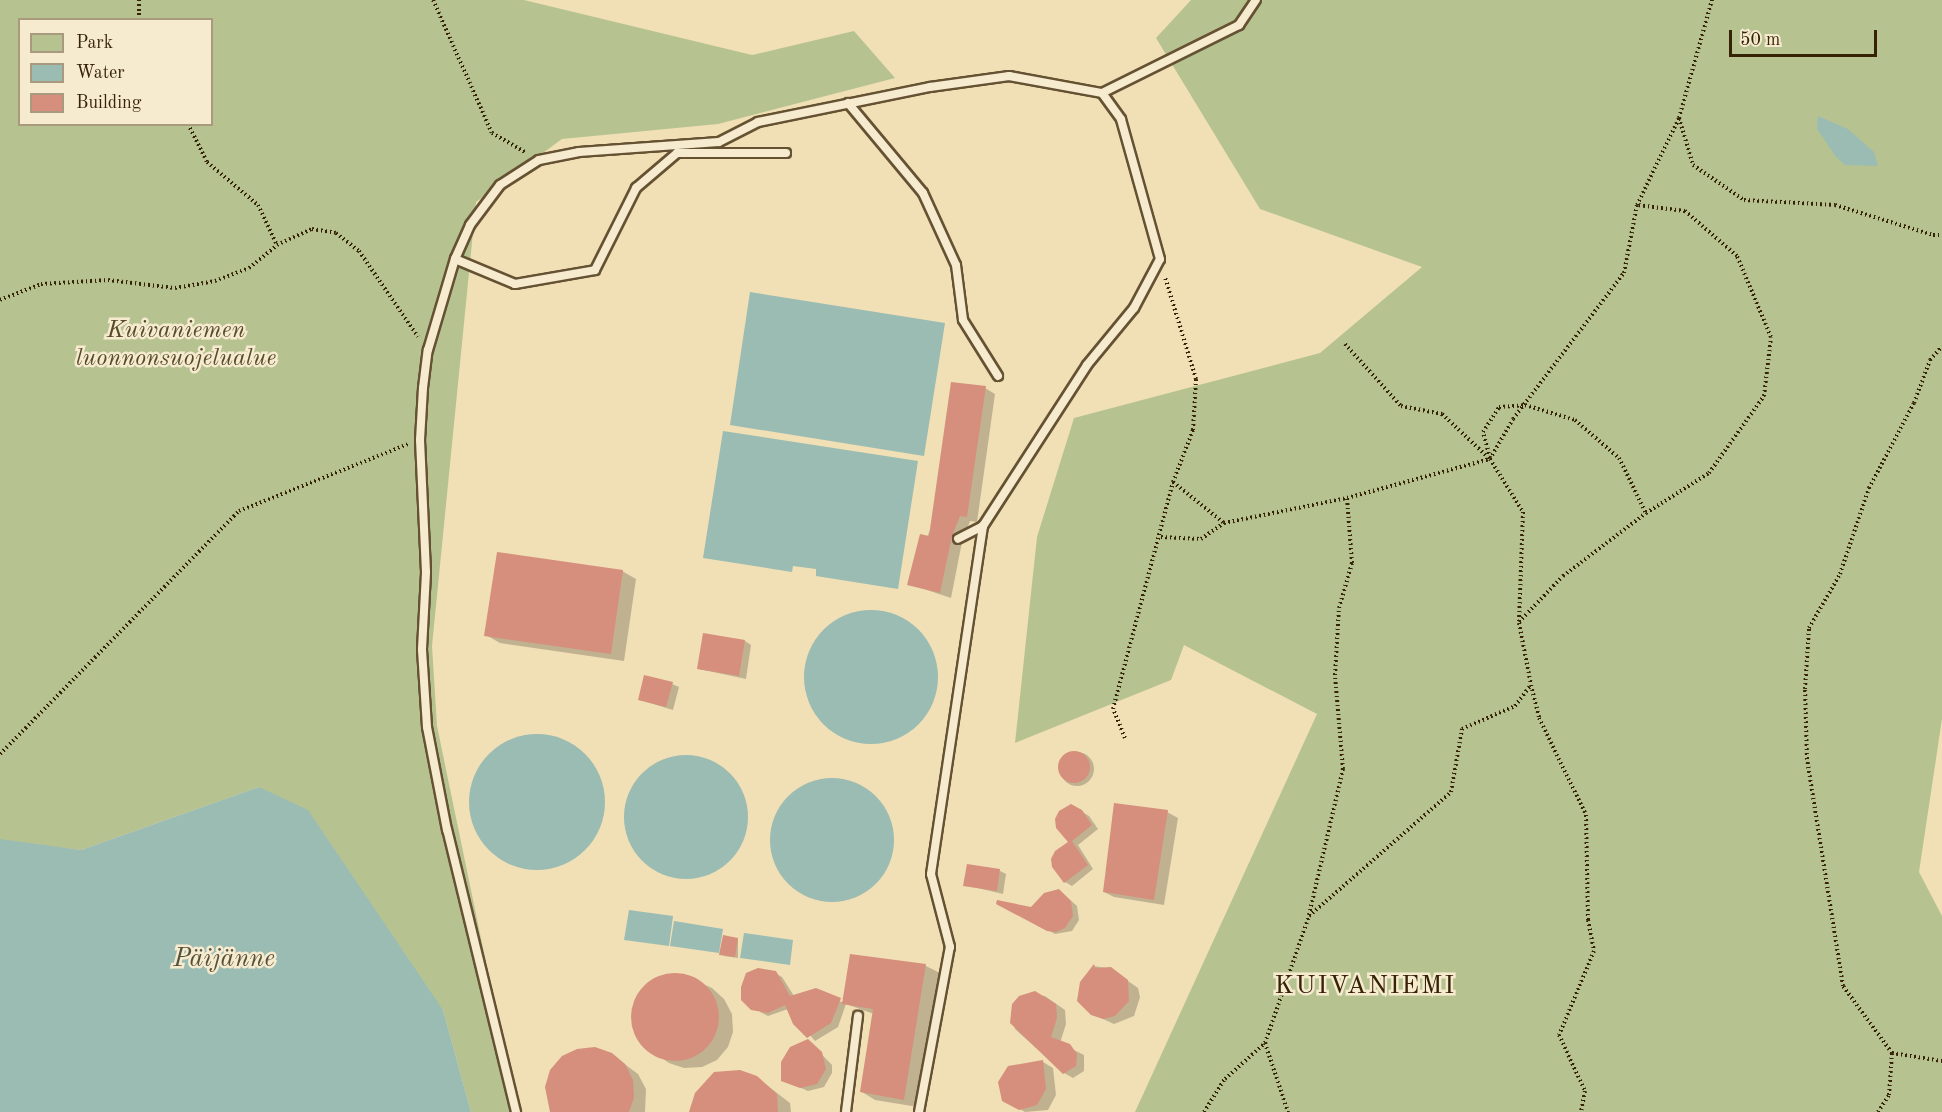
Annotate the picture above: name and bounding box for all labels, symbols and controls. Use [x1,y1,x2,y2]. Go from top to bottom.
legend [18,18,213,126]
scale bar [1732,18,1880,56]
text: 50 m [1740,31,1780,49]
text: Park [76,34,113,52]
text: Water [76,64,125,82]
text: Building [76,94,141,112]
park label: Kuivaniemen luonnonsuojelualue [76,318,276,374]
water label: Päijänne [173,944,275,976]
district label: KUIVANIEMI [1274,971,1456,1003]

